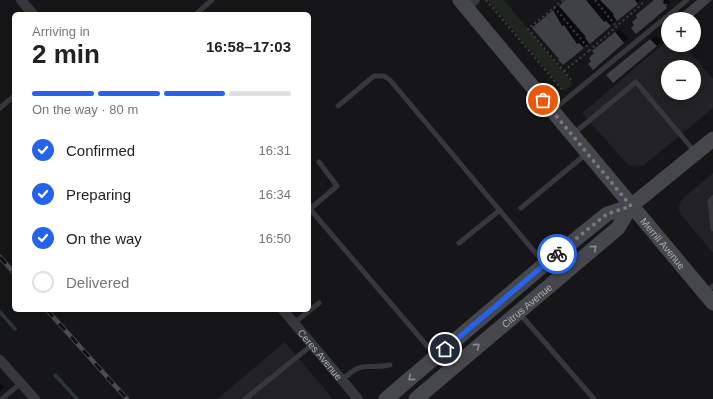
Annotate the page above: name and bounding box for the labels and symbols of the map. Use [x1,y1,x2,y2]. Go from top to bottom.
pin [526,83,560,117]
street label: Merrill Avenue [638,216,688,272]
courier [537,234,577,274]
one-way arrow [590,246,597,253]
street label: Citrus Avenue [500,281,555,330]
street label: Ceres Avenue [296,327,345,383]
pin [428,332,462,366]
one-way arrow [473,344,480,351]
one-way arrow [408,373,415,380]

